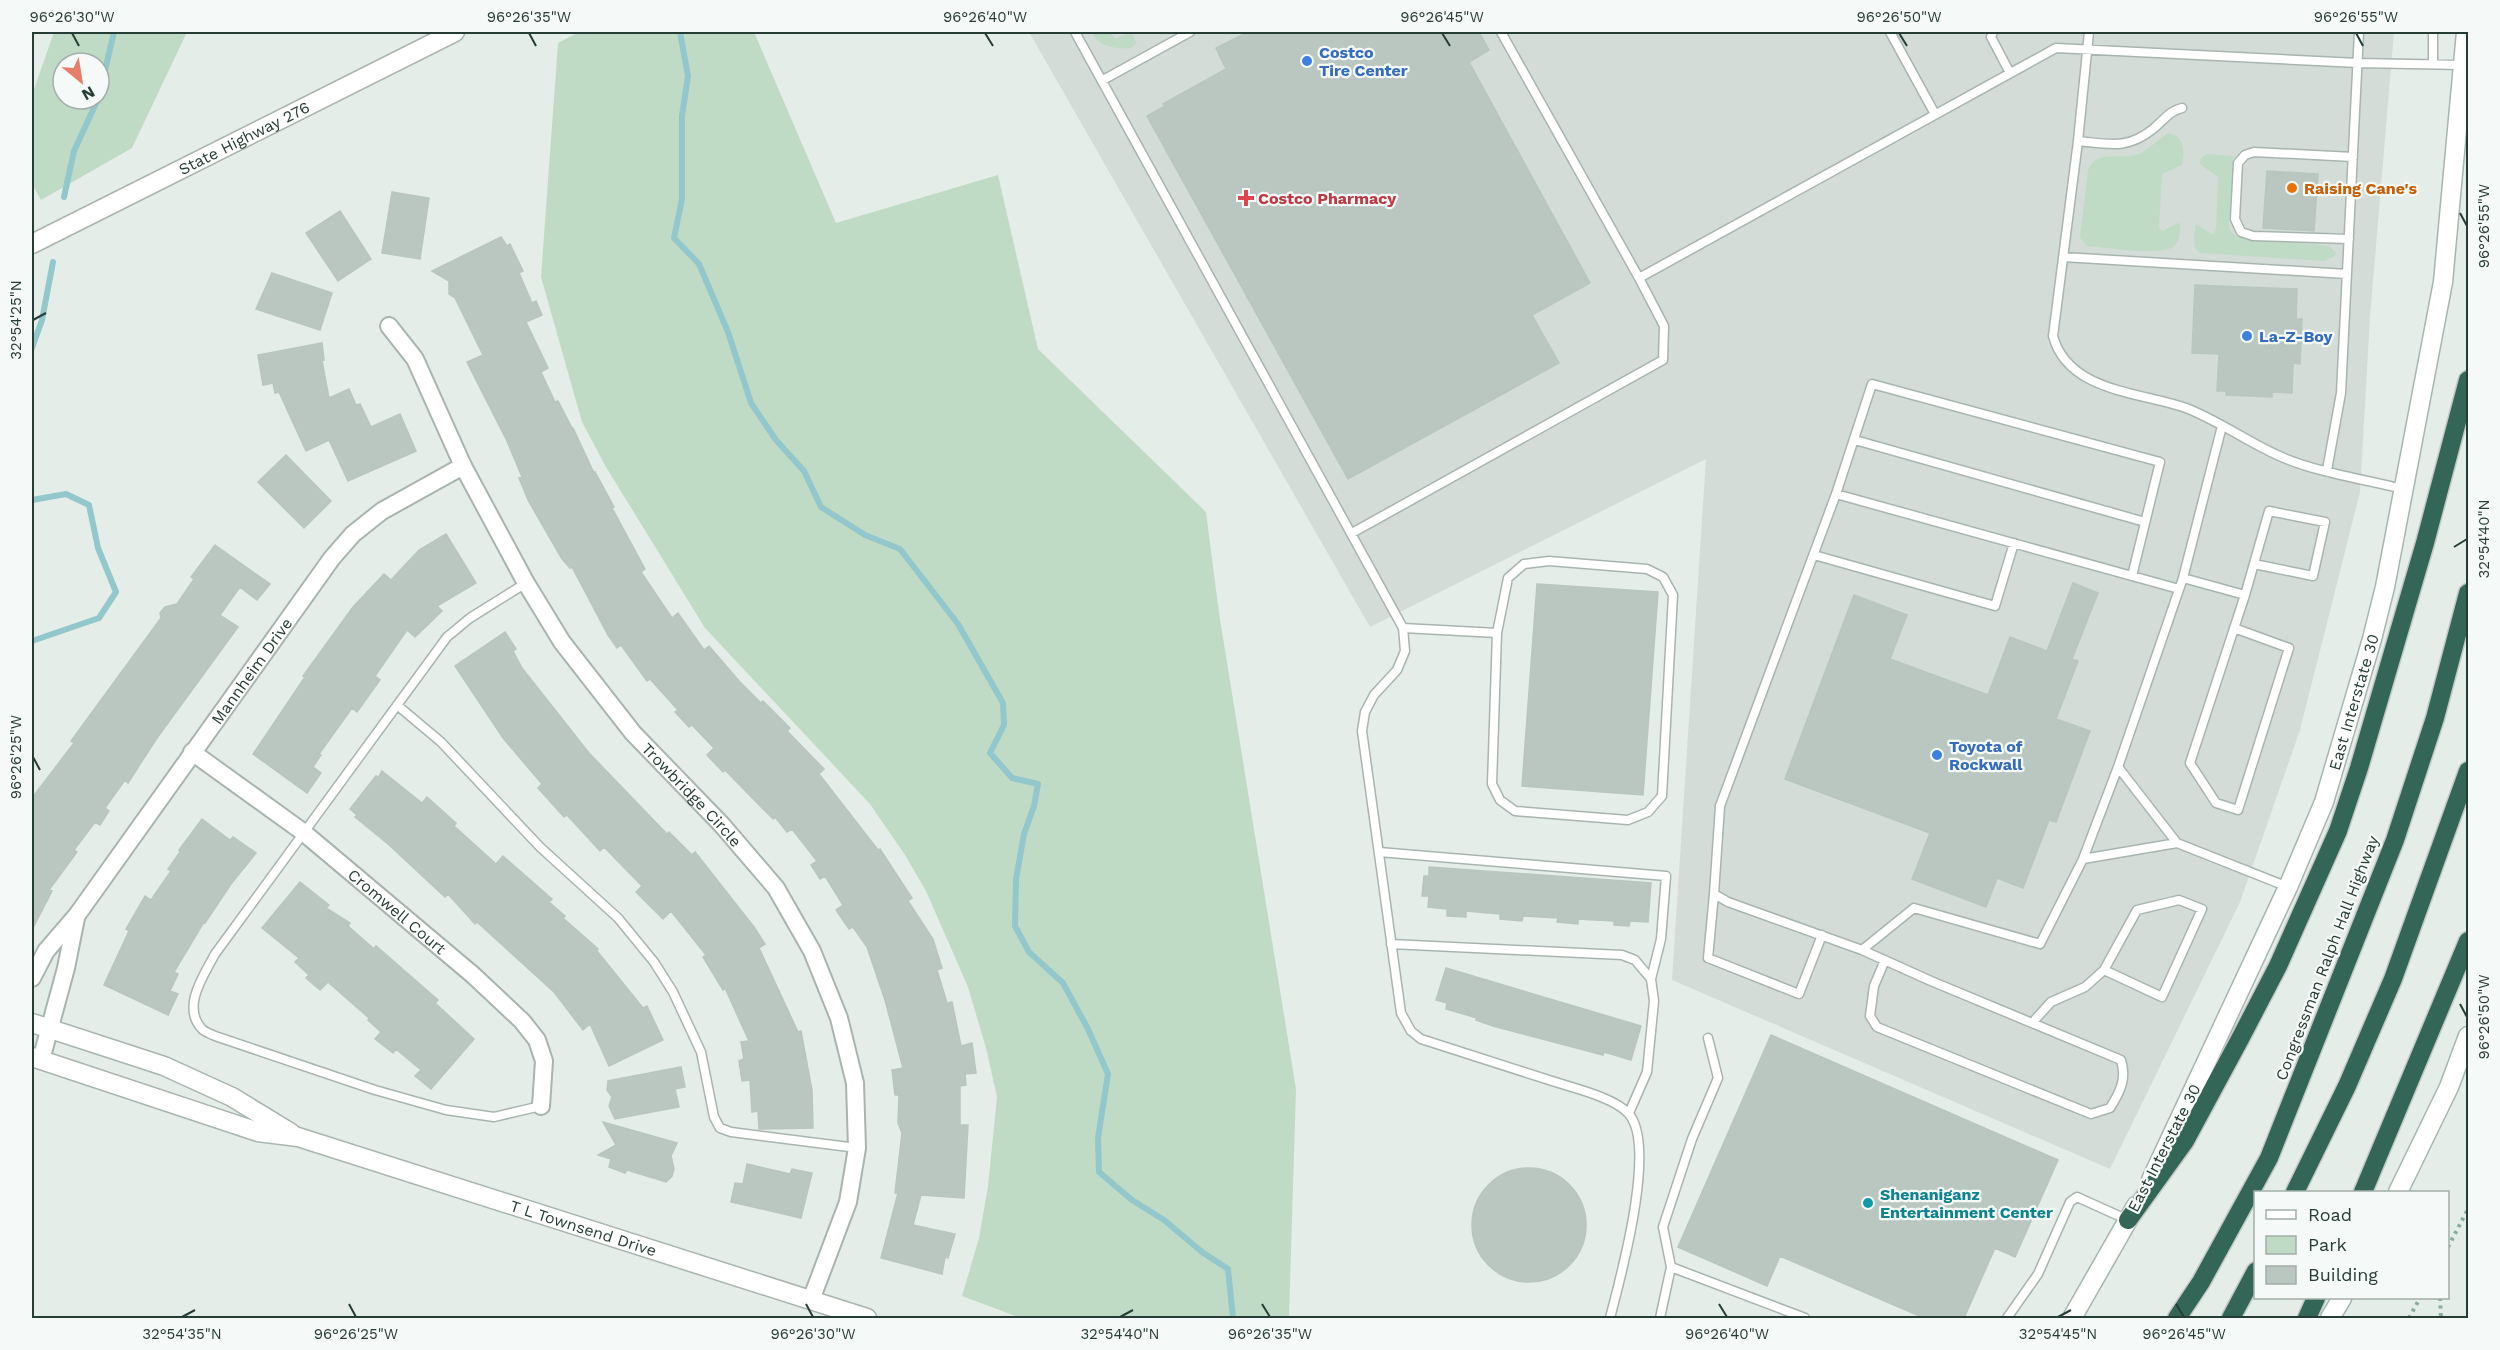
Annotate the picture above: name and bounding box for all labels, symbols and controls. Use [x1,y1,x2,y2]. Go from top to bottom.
text: 96°26'30"W [29,8,115,26]
text: 96°26'35"W [487,8,571,26]
text: 96°26'40"W [943,8,1027,26]
text: 96°26'45"W [1400,8,1484,26]
text: 96°26'50"W [1856,8,1942,26]
text: 96°26'55"W [2314,8,2398,26]
place label: Costco Tire Center [1319,43,1408,80]
north arrow [51,51,111,111]
marker: Costco Tire Center [1300,54,1314,68]
text: N [78,82,98,105]
street label: State Highway 276 [175,97,313,179]
place label: Raising Cane's [2304,179,2417,198]
marker: Raising Cane's [2285,181,2299,195]
text: 96°26'55"W [2475,184,2493,268]
place label: Costco Pharmacy [1258,189,1397,208]
marker: Costco Pharmacy [1239,191,1253,205]
text: 32°54'25"N [7,280,25,360]
place label: La-Z-Boy [2259,327,2333,346]
marker: La-Z-Boy [2240,329,2254,343]
text: 32°54'40"N [2475,499,2493,579]
street label: Mannheim Drive [207,614,296,728]
street label: East Interstate 30 [2324,632,2382,772]
text: 96°26'25"W [7,715,25,799]
place label: Toyota of Rockwall [1949,737,2023,774]
street label: Trowbridge Circle [638,739,746,851]
marker: Toyota of Rockwall [1930,748,1944,762]
street label: Congressman Ralph Hall Highway [2271,832,2383,1083]
street label: Cromwell Court [344,865,450,958]
text: 96°26'50"W [2475,974,2493,1060]
street label: East Interstate 30 [2124,1081,2204,1215]
place label: Shenaniganz Entertainment Center [1880,1185,2053,1222]
legend [2254,1191,2449,1299]
street label: T L Townsend Drive [508,1196,659,1260]
marker: Shenaniganz Entertainment Center [1861,1196,1875,1210]
text: Road [2308,1204,2352,1225]
text: Park [2308,1234,2347,1255]
text: Building [2308,1264,2378,1285]
text: 32°54'35"N [142,1325,222,1343]
text: 96°26'25"W [314,1325,398,1343]
text: 96°26'30"W [770,1325,856,1343]
text: 32°54'40"N [1080,1325,1160,1343]
text: 96°26'35"W [1228,1325,1312,1343]
text: 96°26'40"W [1685,1325,1769,1343]
text: 32°54'45"N [2019,1325,2097,1343]
text: 96°26'45"W [2142,1325,2226,1343]

